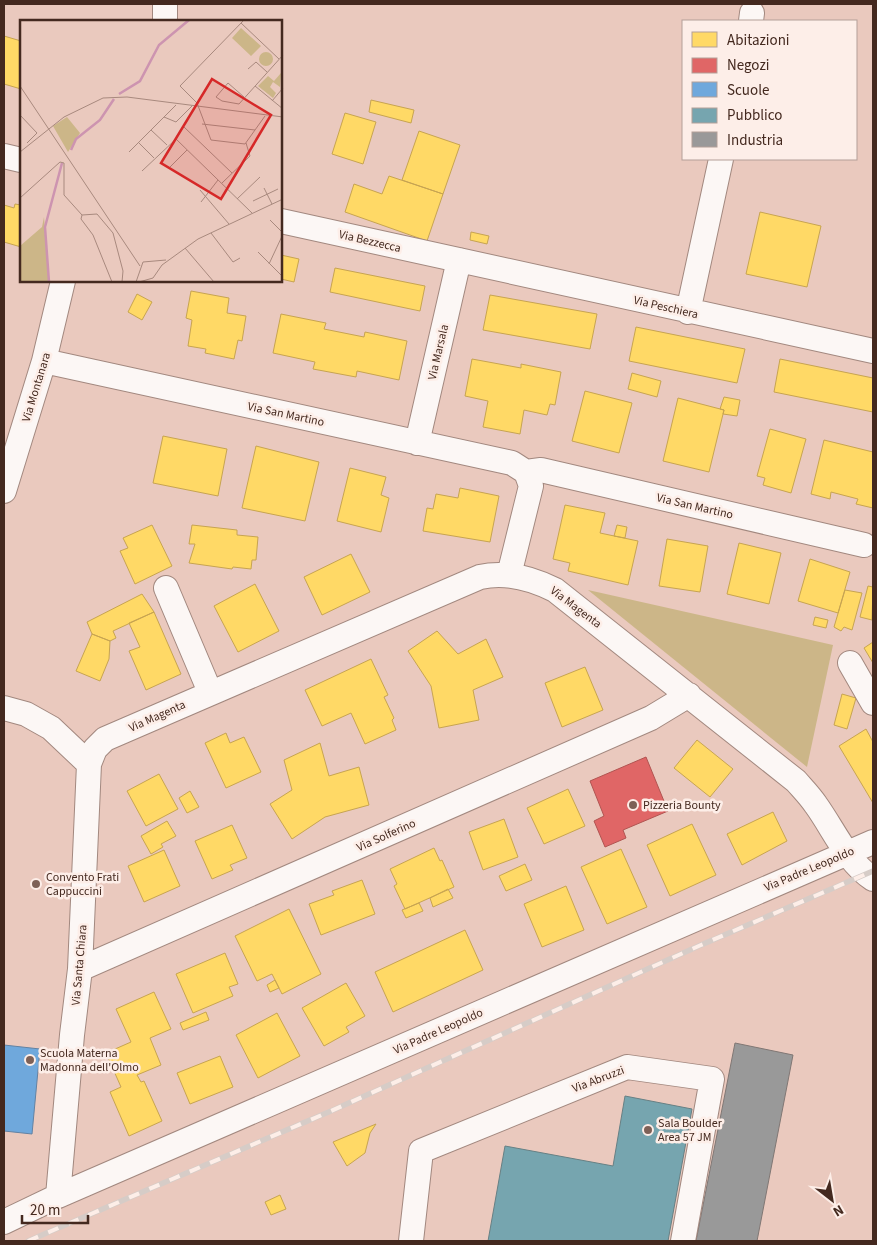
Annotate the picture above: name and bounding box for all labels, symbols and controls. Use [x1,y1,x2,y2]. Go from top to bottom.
inset map [20,20,282,282]
legend [682,20,857,160]
text: Abitazioni [727,30,790,51]
text: Negozi [727,55,769,76]
text: Scuole [727,80,769,101]
text: Pubblico [727,105,782,126]
text: Industria [727,130,783,151]
street label: Via Bezzecca [337,226,403,257]
street label: Via Peschiera [632,292,700,323]
street label: Via Marsala [424,323,453,382]
street label: Via Montanara [18,350,55,424]
street label: Via San Martino [246,398,326,431]
street label: Via San Martino [655,489,735,524]
street label: Via Magenta [546,582,605,632]
street label: Via Magenta [126,696,188,737]
place label: Pizzeria Bounty [643,797,721,814]
marker: Pizzeria Bounty [627,799,639,811]
street label: Via Solferino [354,815,418,856]
street label: Via Padre Leopoldo [761,843,857,896]
place label: Convento Frati Cappuccini [46,869,119,900]
marker: Convento Frati Cappuccini [30,878,42,890]
street label: Via Santa Chiara [67,924,92,1006]
street label: Via Padre Leopoldo [391,1004,486,1059]
place label: Scuola Materna Madonna dell'Olmo [40,1045,139,1076]
marker: Scuola Materna Madonna dell'Olmo [24,1054,36,1066]
street label: Via Abruzzi [570,1062,627,1097]
place label: Sala Boulder Area 57 JM [658,1115,723,1146]
marker: Sala Boulder Area 57 JM [642,1124,654,1136]
north arrow [807,1175,857,1225]
scale bar [22,1192,89,1224]
text: N [829,1199,847,1221]
text: 20 m [30,1200,60,1221]

